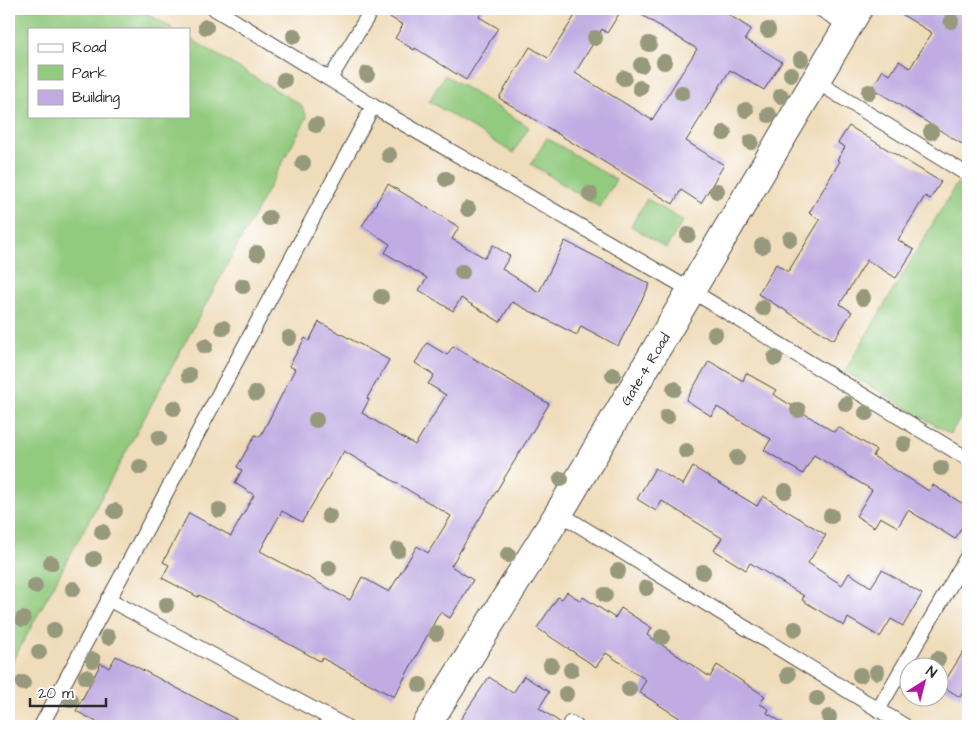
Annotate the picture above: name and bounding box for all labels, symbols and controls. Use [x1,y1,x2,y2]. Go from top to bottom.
legend [28,28,190,118]
text: Road [72,37,107,58]
text: Park [72,63,107,84]
text: Building [72,87,120,109]
street label: Gate-4 Road [616,329,675,410]
north arrow [900,658,950,708]
text: N [922,662,941,683]
scale bar [30,675,106,707]
text: 20 m [38,683,74,704]

